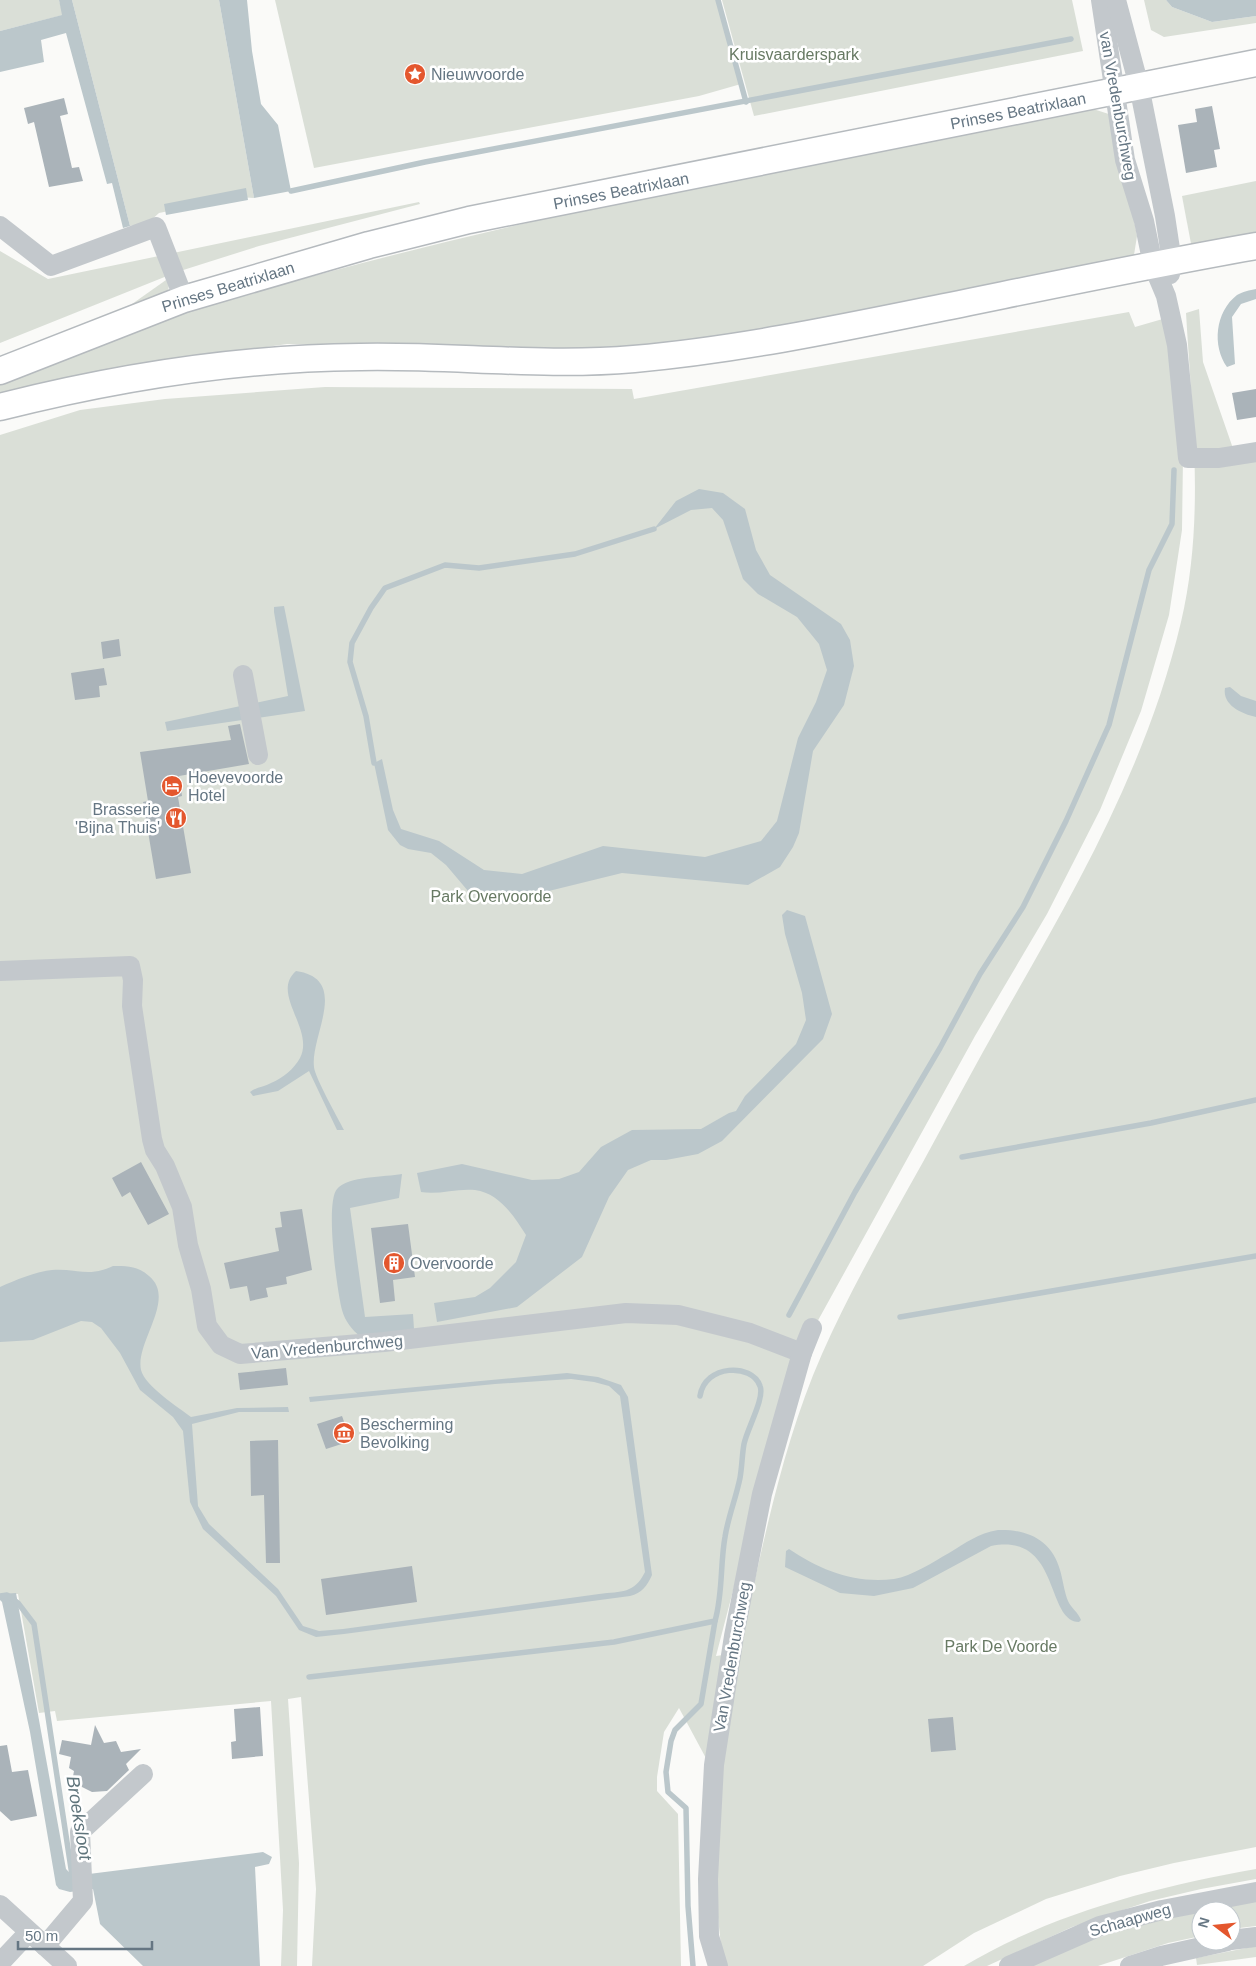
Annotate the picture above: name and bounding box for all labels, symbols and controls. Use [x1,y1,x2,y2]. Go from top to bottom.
street label: van Vredenburchweg [1097,30,1139,182]
park label: Kruisvaarderspark [729,46,860,63]
place icon: Nieuwvoorde [403,62,427,86]
place label: Nieuwvoorde [431,66,524,83]
street label: Prinses Beatrixlaan [949,90,1087,132]
street label: Prinses Beatrixlaan [552,170,690,212]
street label: Prinses Beatrixlaan [160,259,296,315]
place label: Hoevevoorde Hotel [188,769,283,804]
hotel icon: Hoevevoorde Hotel [160,774,184,798]
place label: Brasserie 'Bijna Thuis' [75,801,160,836]
restaurant icon: Brasserie 'Bijna Thuis' [164,806,188,830]
park label: Park Overvoorde [431,888,552,905]
building icon: Overvoorde [382,1251,406,1275]
place label: Overvoorde [410,1255,494,1272]
street label: Van Vredenburchweg [250,1332,404,1362]
place label: Bescherming Bevolking [360,1416,453,1451]
museum icon: Bescherming Bevolking [332,1421,356,1445]
street label: Van Vredenburchweg [710,1581,754,1733]
park label: Park De Voorde [945,1638,1058,1655]
water label: Broeksloot [62,1774,96,1863]
street label: Schaapweg [1087,1900,1173,1940]
north arrow [1191,1901,1241,1951]
text: N [1194,1915,1213,1929]
scale bar [18,1918,151,1950]
text: 50 m [25,1927,58,1944]

